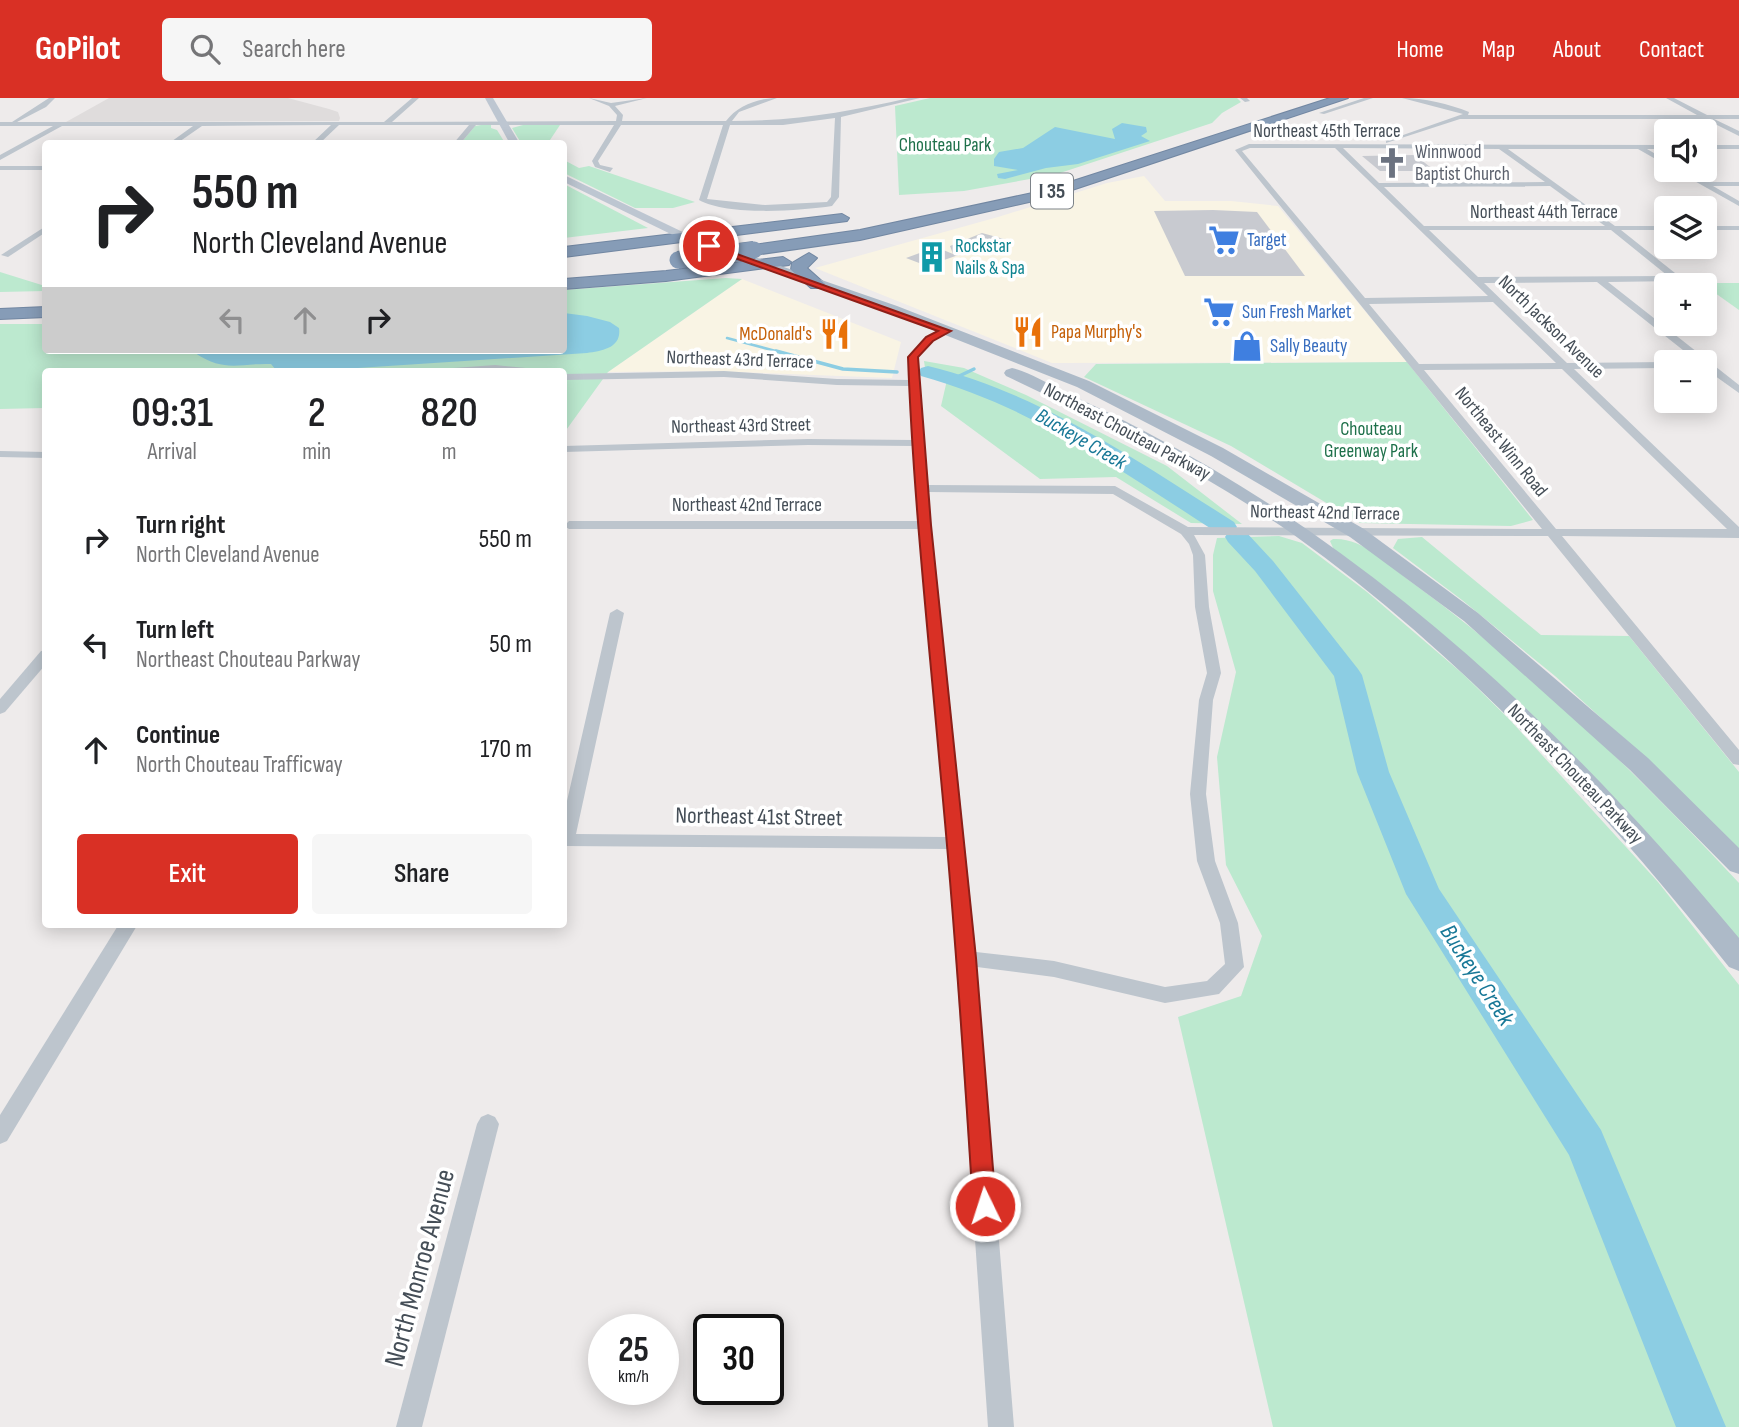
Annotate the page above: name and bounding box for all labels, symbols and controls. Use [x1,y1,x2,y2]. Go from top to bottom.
search box [162,18,652,81]
text: GoPilot [35,29,120,69]
icon: search [186,30,224,68]
text: Search here [242,34,346,65]
text: Home [1396,35,1444,64]
text: Map [1482,35,1515,64]
text: About [1553,35,1601,64]
text: Contact [1639,35,1704,64]
map controls [1654,119,1717,413]
button: sound [1654,119,1717,182]
street label: Northeast 45th Terrace [1253,120,1401,143]
park label: Chouteau Park [899,134,992,157]
place label: Winnwood Baptist Church [1415,141,1510,186]
church icon: Winnwood Baptist Church [1375,146,1409,180]
text: 550 m [192,164,298,223]
icon: right [77,168,168,259]
road number: I 35 [1031,174,1073,208]
button: layers [1654,196,1717,259]
street label: Northeast 44th Terrace [1470,201,1618,224]
pin [679,216,739,276]
supermarket icon: Target [1207,223,1241,257]
text: North Cleveland Avenue [192,224,447,263]
icon: arrive [690,227,728,265]
place label: Target [1247,229,1287,252]
place label: Rockstar Nails & Spa [955,235,1025,280]
building icon: Rockstar Nails & Spa [915,240,949,274]
street label: North Jackson Avenue [1493,271,1609,383]
button: + [1654,273,1717,336]
supermarket icon: Sun Fresh Market [1202,295,1236,329]
icon: left [213,301,251,339]
icon: ahead [286,301,324,339]
icon: right [359,301,397,339]
place label: Sun Fresh Market [1242,301,1352,324]
restaurant icon: Papa Murphy's [1011,315,1045,349]
restaurant icon: McDonald's [818,317,852,351]
place label: Papa Murphy's [1051,321,1142,344]
place label: McDonald's [739,323,812,346]
shop icon: Sally Beauty [1230,329,1264,363]
place label: Sally Beauty [1270,335,1348,358]
street label: Northeast 43rd Terrace [666,346,814,374]
button: − [1654,350,1717,413]
street label: Northeast Chouteau Parkway [1040,378,1215,486]
street label: Northeast Winn Road [1450,382,1552,502]
text: 09:31 [131,388,213,439]
text: 2 [308,388,326,439]
text: 820 [421,388,478,439]
water label: Buckeye Creek [1031,403,1132,476]
street label: Northeast 43rd Street [671,413,811,439]
park label: Chouteau Greenway Park [1324,418,1419,463]
text: Arrival [147,438,197,466]
text: min [302,438,331,466]
text: m [442,438,456,466]
street label: Northeast 42nd Terrace [672,494,822,517]
street label: Northeast 42nd Terrace [1250,500,1400,526]
text: Turn right [136,510,225,541]
icon: right [77,521,115,559]
text: 550 m [479,524,532,555]
text: North Cleveland Avenue [136,541,320,569]
text: Turn left [136,615,214,646]
icon: left [77,626,115,664]
text: 50 m [489,629,532,660]
text: Northeast Chouteau Parkway [136,646,360,674]
street label: Northeast Chouteau Parkway [1502,699,1648,849]
text: Continue [136,720,220,751]
icon: ahead [77,731,115,769]
text: 170 m [480,734,532,765]
text: North Chouteau Trafficway [136,751,343,779]
street label: Northeast 41st Street [675,802,843,832]
button: Exit [77,834,298,914]
button: Share [312,834,532,914]
water label: Buckeye Creek [1434,919,1521,1032]
street label: North Monroe Avenue [378,1166,462,1370]
position arrow [948,1169,1022,1243]
speed limit sign: 30 [693,1314,784,1405]
text: 25 [618,1329,649,1372]
text: km/h [618,1366,649,1387]

